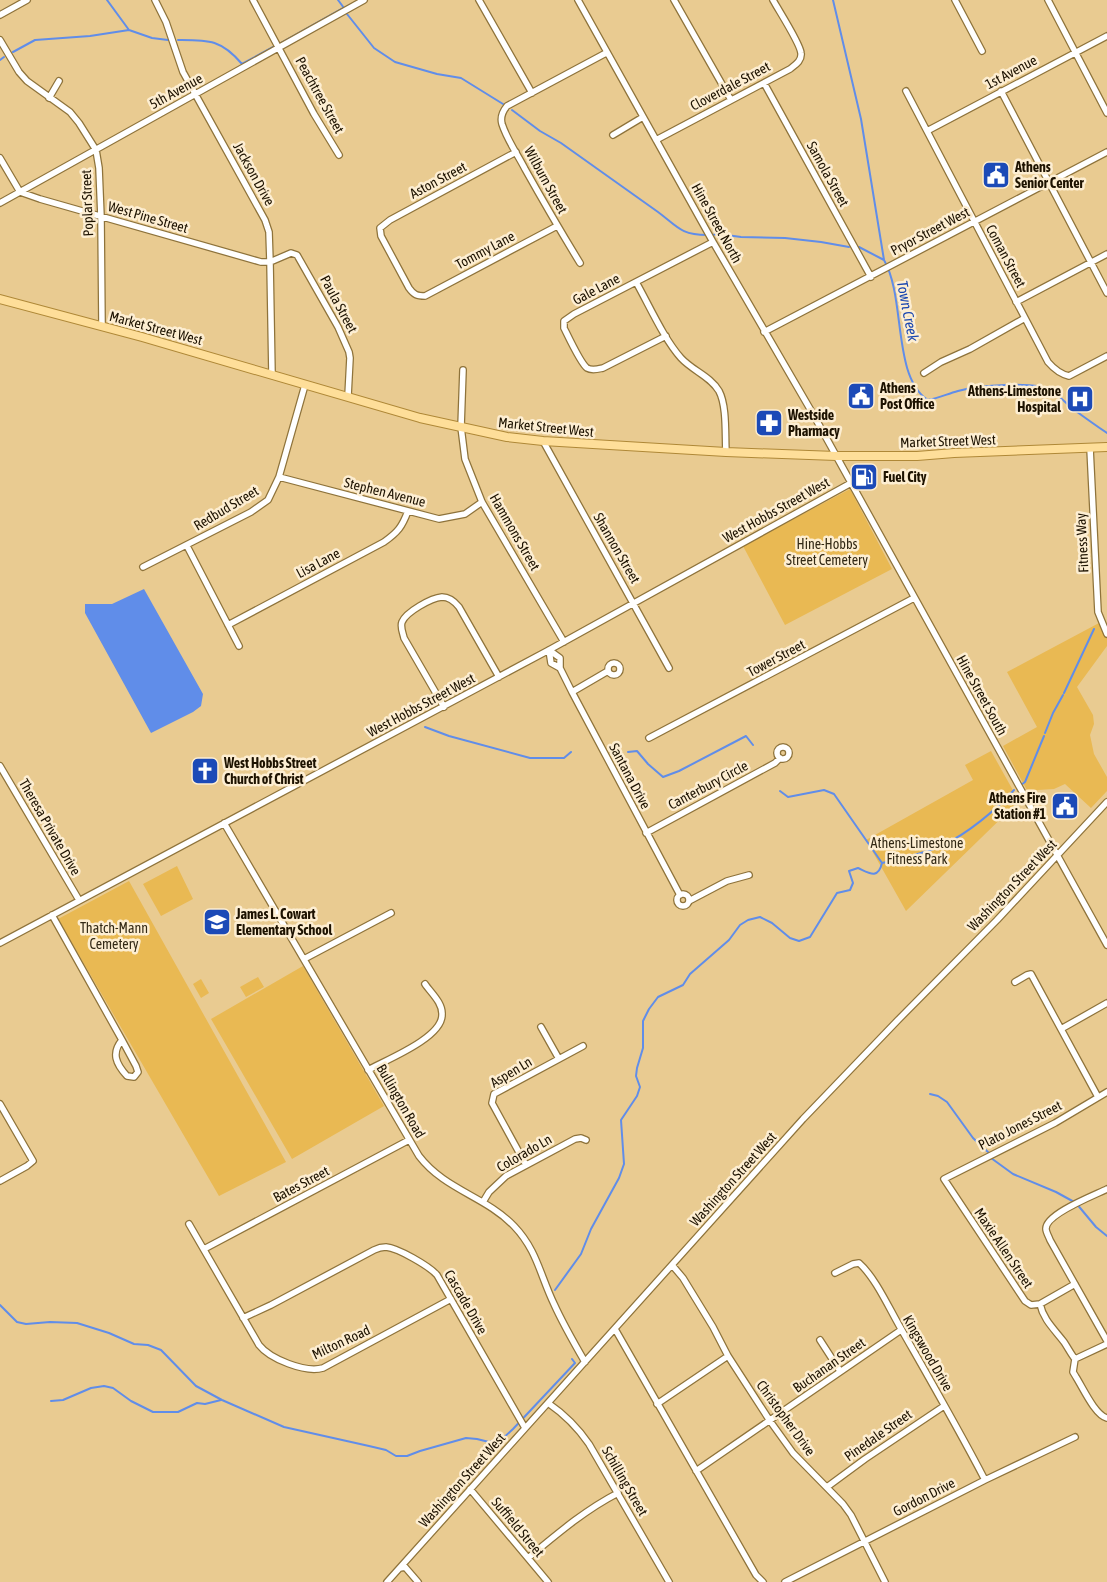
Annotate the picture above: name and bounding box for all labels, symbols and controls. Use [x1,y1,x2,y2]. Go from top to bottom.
street label: 1st Avenue [982,52,1040,92]
street label: Peachtree Street [292,54,348,136]
street label: Cloverdale Street [687,58,773,114]
street label: 5th Avenue [147,70,205,112]
street label: Samola Street [804,139,852,209]
street label: Jackson Drive [230,140,278,208]
street label: Wilburn Street [521,144,571,216]
street label: Aston Street [407,158,469,202]
place label: Athens Senior Center [1014,159,1085,191]
public building icon: Athens Senior Center [981,160,1011,190]
street label: Poplar Street [78,169,96,237]
street label: Hine Street North [688,180,746,266]
street label: West Pine Street [106,198,190,236]
street label: Pryor Street West [888,204,972,258]
street label: Coman Street [983,222,1029,290]
street label: Tommy Lane [453,228,517,272]
street label: Gale Lane [570,270,622,308]
street label: Paula Street [317,273,361,335]
water label: Town Creek [894,279,922,343]
street label: Market Street West [108,308,204,348]
place label: Athens Post Office [879,380,935,412]
public building icon: Athens Post Office [846,381,876,411]
place label: Athens-Limestone Hospital [967,383,1061,415]
hospital icon: Athens-Limestone Hospital [1065,384,1095,414]
place label: Westside Pharmacy [787,407,840,439]
pharmacy icon: Westside Pharmacy [754,408,784,438]
street label: Market Street West [497,414,595,440]
street label: Market Street West [900,431,996,451]
fuel station icon: Fuel City [849,462,879,492]
place label: Fuel City [883,469,927,485]
street label: Stephen Avenue [343,474,427,510]
street label: West Hobbs Street West [720,474,832,546]
street label: Redbud Street [191,482,261,534]
street label: Hammons Street [487,491,543,573]
street label: Shannon Street [590,510,644,586]
street label: Fitness Way [1072,512,1092,573]
park label: Hine-Hobbs Street Cemetery [786,536,868,568]
street label: Lisa Lane [293,545,343,581]
street label: Tower Street [744,636,808,680]
street label: Hine Street South [953,652,1011,738]
street label: West Hobbs Street West [364,670,478,740]
street label: Santana Drive [606,740,654,812]
place label: West Hobbs Street Church of Christ [223,755,317,787]
church icon: West Hobbs Street Church of Christ [190,756,220,786]
street label: Canterbury Circle [665,757,751,813]
street label: Theresa Private Drive [16,776,84,878]
place label: Athens Fire Station #1 [988,790,1046,822]
public building icon: Athens Fire Station #1 [1050,791,1080,821]
park label: Athens-Limestone Fitness Park [871,835,963,867]
street label: Washington Street West [964,836,1060,934]
place label: James L. Cowart Elementary School [235,906,332,938]
school or university icon: James L. Cowart Elementary School [202,907,232,937]
park label: Thatch-Mann Cemetery [80,920,148,952]
street label: Aspen Ln [487,1053,535,1091]
street label: Bullington Road [373,1061,429,1141]
street label: Plato Jones Street [976,1097,1064,1153]
street label: Washington Street West [687,1129,779,1229]
street label: Colorado Ln [494,1131,554,1175]
street label: Bates Street [270,1163,332,1205]
street label: Maxie Allen Street [971,1205,1037,1291]
street label: Cascade Drive [441,1267,491,1337]
street label: Kingswood Drive [900,1312,956,1394]
street label: Milton Road [309,1322,373,1362]
street label: Buchanan Street [790,1334,868,1396]
street label: Christopher Drive [753,1377,819,1459]
street label: Pinedale Street [841,1406,915,1464]
street label: Washington Street West [416,1430,508,1530]
street label: Schilling Street [599,1444,651,1518]
street label: Gordon Drive [890,1475,958,1519]
street label: Suffield Street [489,1494,547,1560]

